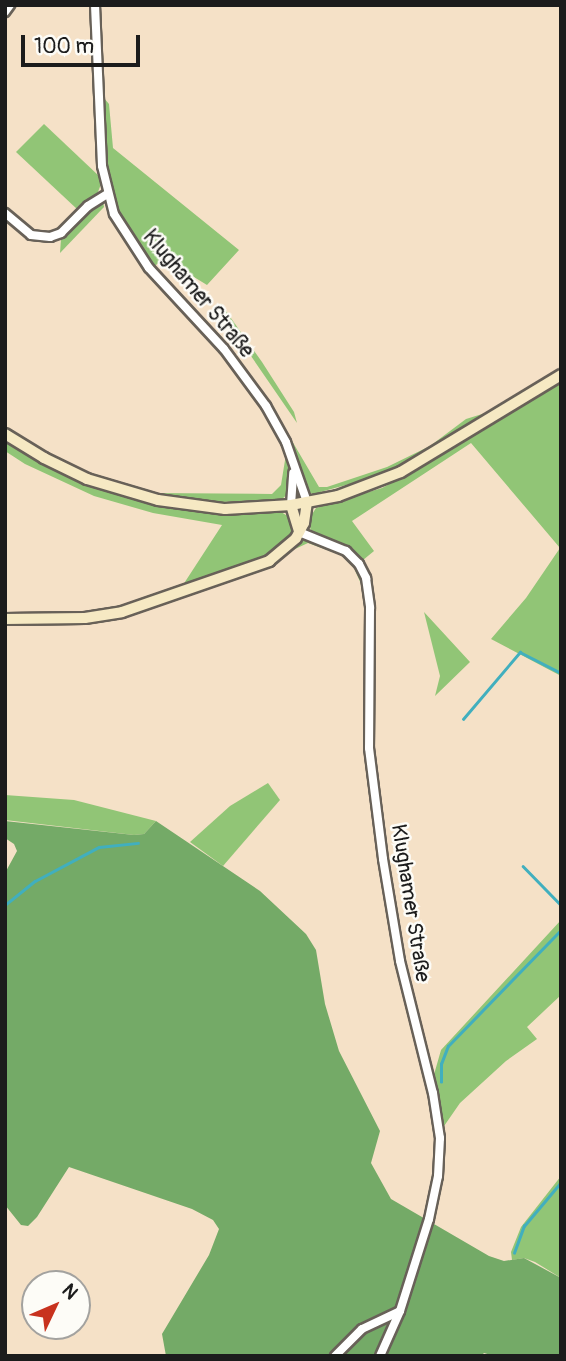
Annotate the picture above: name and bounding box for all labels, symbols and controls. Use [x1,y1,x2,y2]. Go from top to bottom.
scale bar [24,21,144,65]
text: 100 m [34,33,94,60]
street label: Klughamer Straße [137,225,259,363]
street label: Klughamer Straße [385,822,435,984]
north arrow [21,1270,91,1340]
text: N [57,1279,83,1305]

